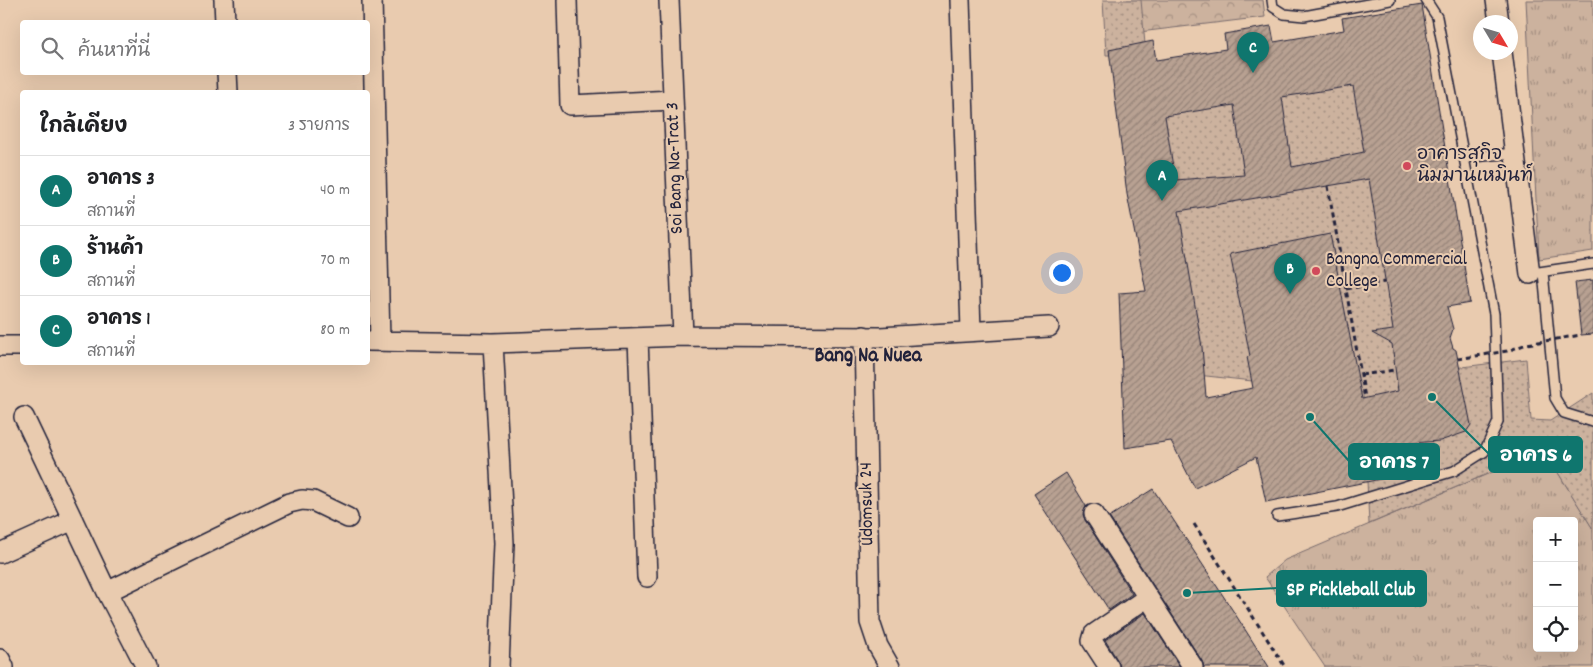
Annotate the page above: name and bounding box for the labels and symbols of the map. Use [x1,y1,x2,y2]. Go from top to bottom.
north arrow [1473,15,1518,60]
pin: C [1237,32,1269,73]
street label: Soi Bang Na-Trat 3 [660,101,692,235]
place label: อาคารสุกิจ นิมมานเหมินท์ [1417,142,1533,191]
pin: A [1146,160,1178,201]
marker: อาคารสุกิจ นิมมานเหมินท์ [1401,160,1413,172]
place label: Bangna Commercial College [1326,247,1467,296]
pin: B [1274,253,1306,294]
your location [1049,260,1075,286]
marker: Bangna Commercial College [1310,265,1322,277]
district label: Bang Na Nuea [814,342,923,372]
callout: อาคาร 6 [1489,437,1582,472]
text: อาคาร 6 [1500,443,1572,471]
callout: อาคาร 7 [1349,444,1439,479]
text: อาคาร 7 [1359,450,1429,478]
street label: Udomsuk 24 [854,462,882,546]
callout: SP Pickleball Club [1277,571,1426,606]
text: SP Pickleball Club [1286,577,1416,605]

